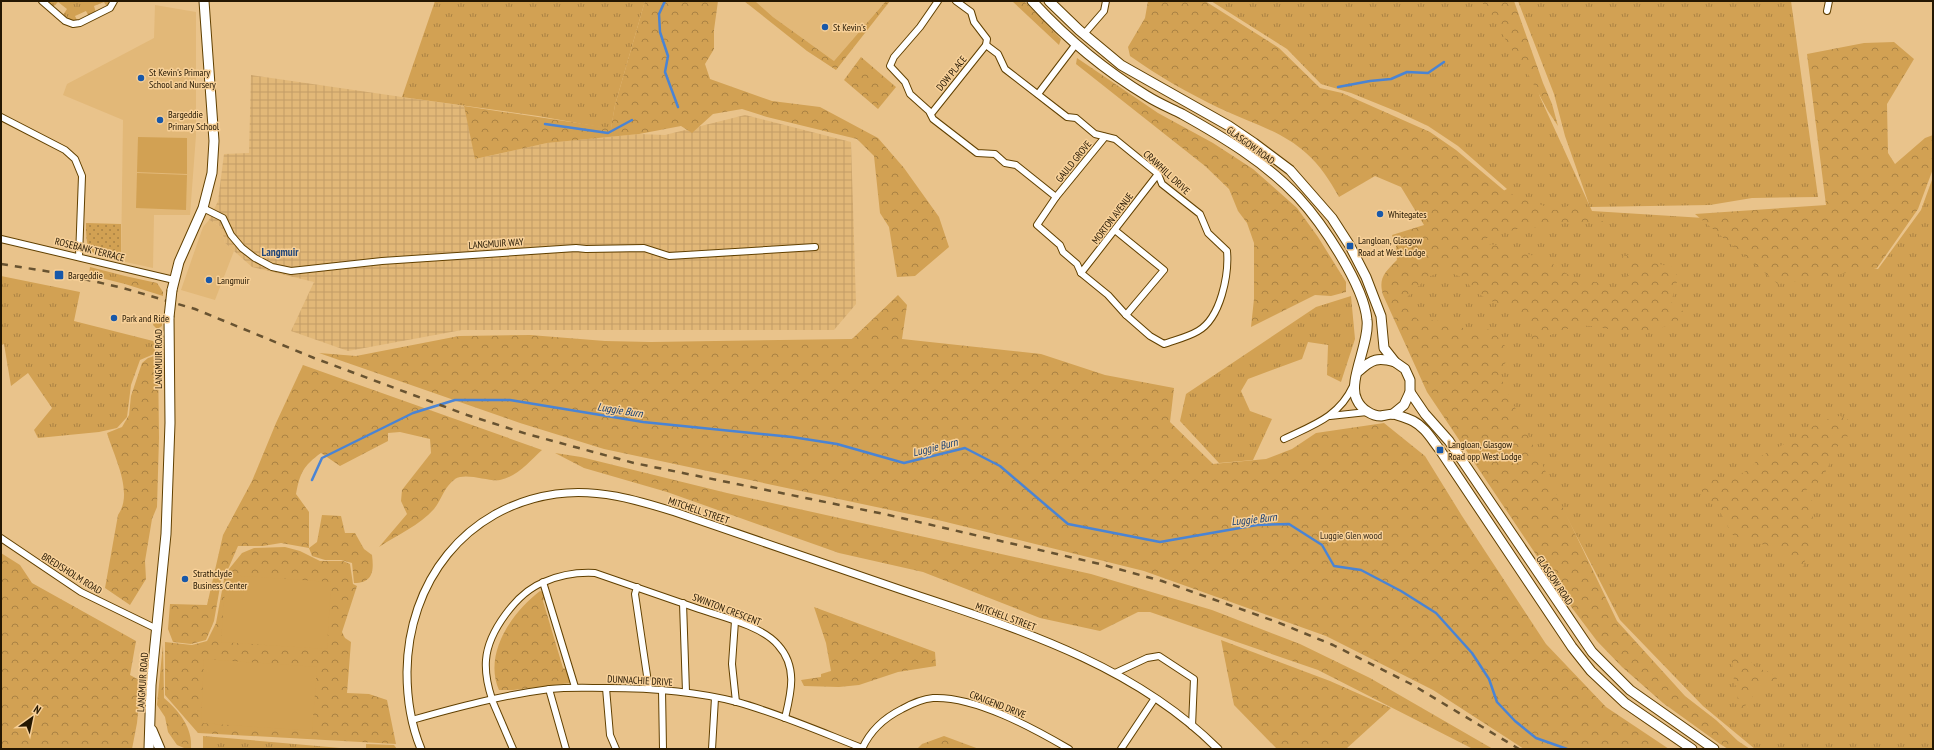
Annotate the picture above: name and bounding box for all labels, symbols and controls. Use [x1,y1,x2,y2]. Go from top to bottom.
place label: St Kevin's [833,21,866,34]
marker: St Kevin's [820,22,830,32]
street label: DOW PLACE [933,53,969,93]
place label: St Kevin's Primary School and Nursery [149,66,216,91]
marker: St Kevin's Primary School and Nursery [136,73,146,83]
place label: Bargeddie Primary School [168,108,220,133]
marker: Bargeddie Primary School [155,115,165,125]
street label: GLASGOW ROAD [1224,123,1278,167]
street label: GAULD GROVE [1053,138,1094,185]
street label: CRAWHILL DRIVE [1140,147,1193,197]
street label: MORTON AVENUE [1089,190,1136,247]
place label: Whitegates [1388,208,1427,221]
marker: Whitegates [1375,209,1385,219]
place label: Langloan, Glasgow Road at West Lodge [1358,234,1425,259]
street label: ROSEBANK TERRACE [54,235,126,264]
street label: LANGMUIR WAY [468,235,524,252]
marker: Langloan, Glasgow Road at West Lodge [1345,241,1355,251]
district label: Langmuir [262,245,299,259]
marker: Bargeddie [53,269,65,281]
place label: Bargeddie [68,269,103,282]
place label: Langmuir [217,274,250,287]
marker: Langmuir [204,275,214,285]
place label: Park and Ride [122,312,169,325]
marker: Park and Ride [109,313,119,323]
street label: LANGMUIR ROAD [152,329,165,389]
water label: Luggie Burn [596,400,645,421]
water label: Luggie Burn [911,434,960,459]
place label: Langloan, Glasgow Road opp West Lodge [1448,438,1522,463]
marker: Langloan, Glasgow Road opp West Lodge [1435,445,1445,455]
street label: MITCHELL STREET [667,494,732,527]
water label: Luggie Burn [1231,510,1279,528]
park label: Luggie Glen wood [1320,529,1382,542]
street label: BREDISHOLM ROAD [39,550,104,597]
street label: GLASGOW ROAD [1533,553,1576,607]
place label: Strathclyde Business Center [193,567,248,592]
marker: Strathclyde Business Center [180,574,190,584]
street label: SWINTON CRESCENT [691,590,763,629]
street label: MITCHELL STREET [974,599,1038,634]
street label: LANGMUIR ROAD [134,652,151,712]
street label: DUNNACHIE DRIVE [607,672,673,689]
street label: CRAIGEND DRIVE [968,688,1028,721]
north arrow [12,698,52,738]
text: N [31,702,44,717]

